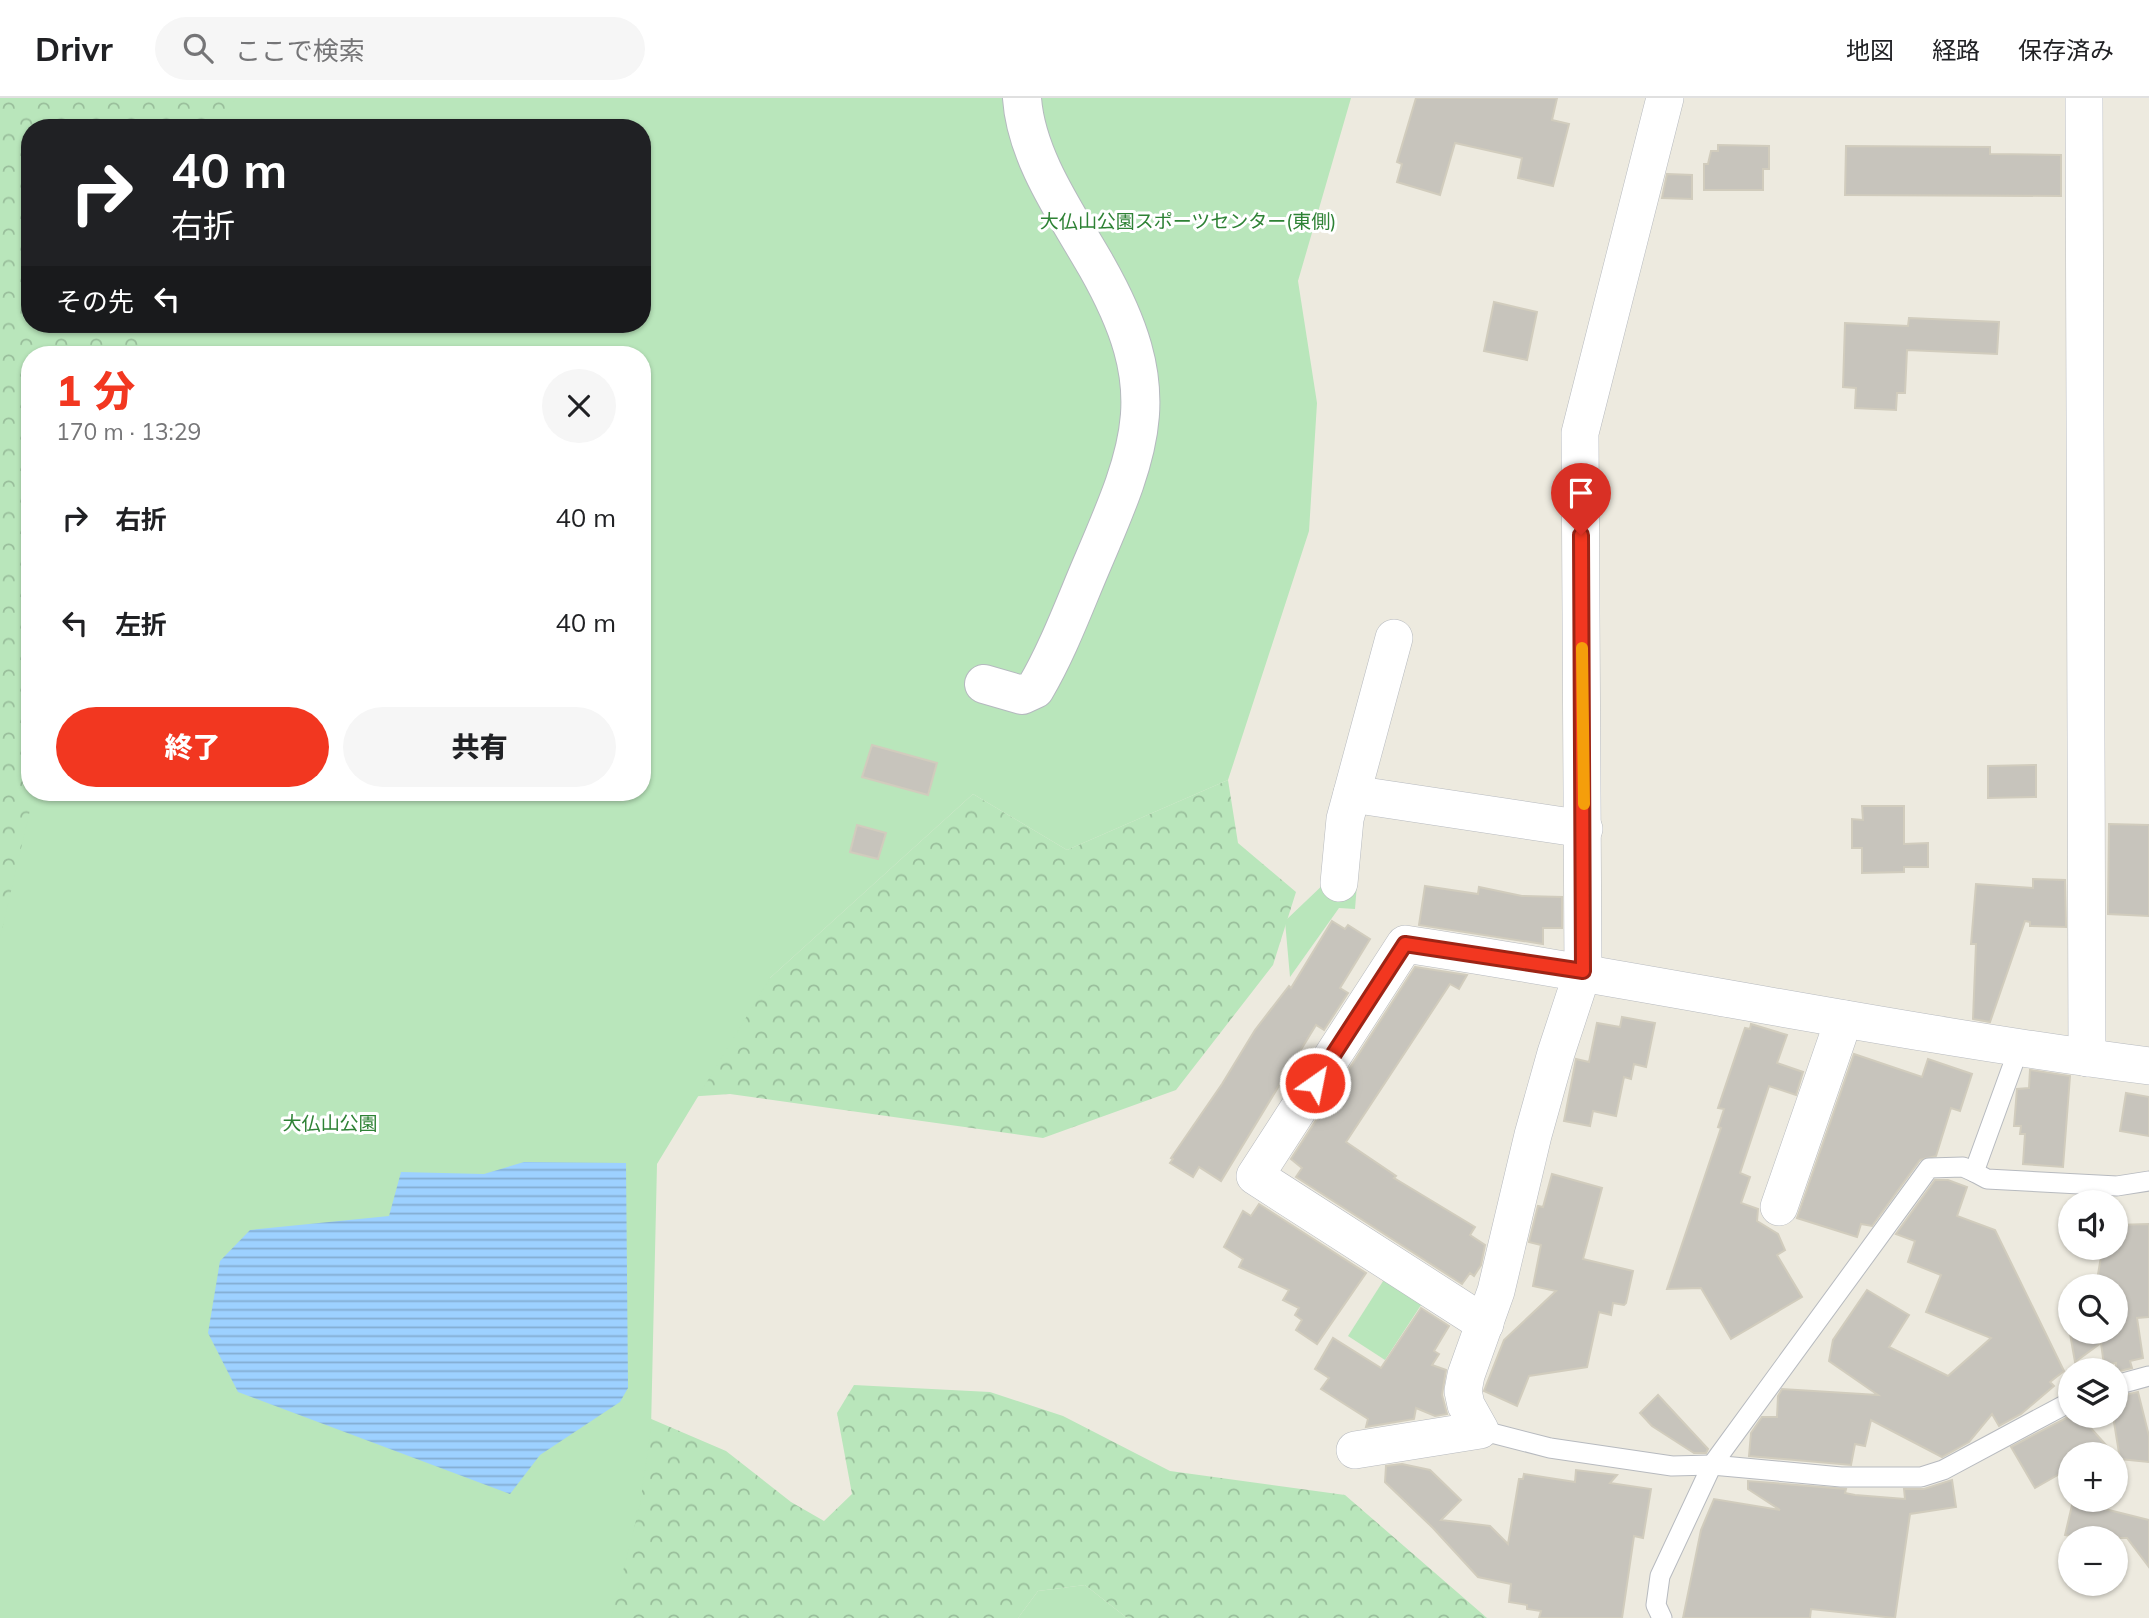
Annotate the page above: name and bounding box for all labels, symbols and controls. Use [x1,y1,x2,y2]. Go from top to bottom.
search box [155,17,645,80]
text: Drivr [35,28,113,69]
icon: search [179,29,217,67]
text: ここで検索 [235,34,365,67]
text: 地図 [1846,35,1894,65]
text: 経路 [1932,35,1980,65]
text: 保存済み [2018,35,2114,65]
text: 40 m [171,139,287,200]
icon: right [56,147,147,238]
text: 右折 [171,205,235,245]
park label: 大仏山公園スポーツセンター(東側) [1040,209,1336,233]
icon: left [148,280,186,318]
text: その先 [56,285,134,318]
text: 1 分 [56,364,135,417]
button: close [542,369,616,443]
text: 170 m · 13:29 [56,417,201,446]
pin [1551,463,1611,535]
icon: arrive [1562,474,1600,512]
icon: right [56,499,94,537]
text: 40 m [555,501,616,534]
text: 右折 [115,503,167,536]
icon: left [56,604,94,642]
text: 40 m [555,606,616,639]
text: 左折 [115,608,167,641]
button: 終了 [56,707,329,787]
button: 共有 [343,707,616,787]
position arrow [1278,1046,1352,1120]
park label: 大仏山公園 [282,1111,378,1135]
map controls [2058,1190,2128,1596]
button: sound [2058,1190,2128,1260]
button: search [2058,1274,2128,1344]
button: layers [2058,1358,2128,1428]
button: + [2058,1442,2128,1512]
button: − [2058,1526,2128,1596]

